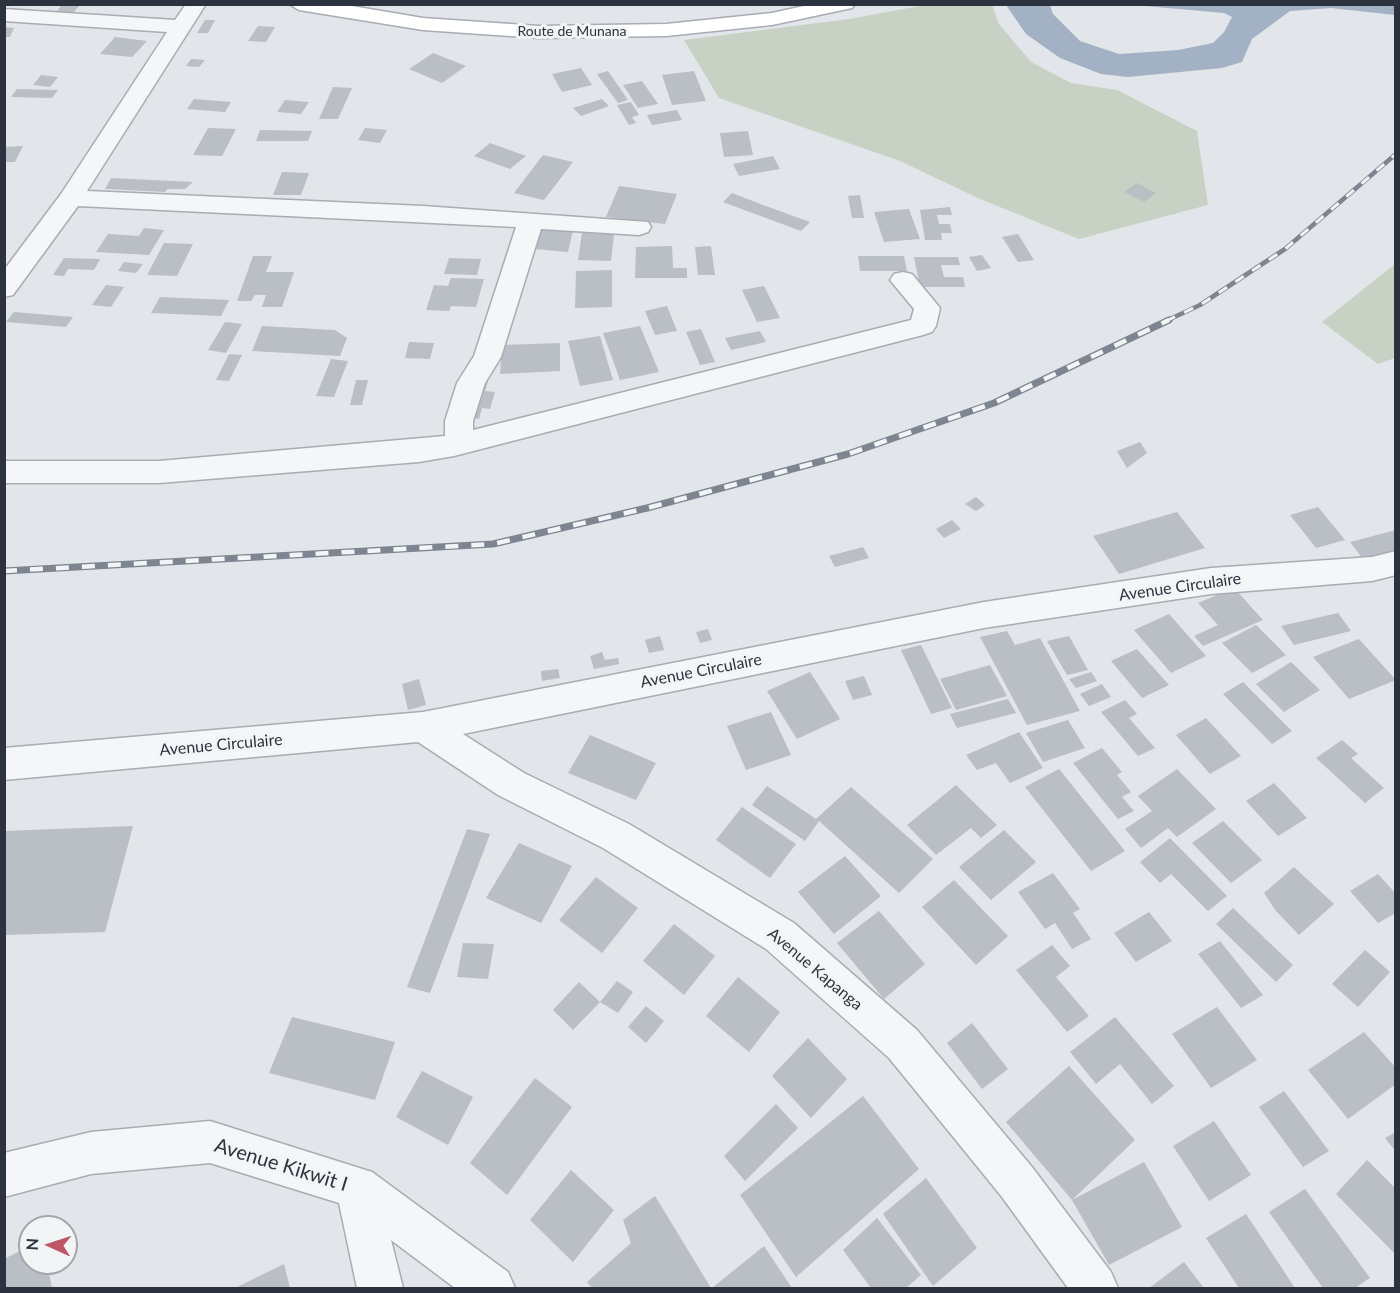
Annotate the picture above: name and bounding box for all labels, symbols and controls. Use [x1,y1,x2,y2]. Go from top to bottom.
street label: Route de Munana [517,23,627,39]
street label: Avenue Circulaire [1118,569,1242,605]
street label: Avenue Circulaire [639,650,763,692]
street label: Avenue Circulaire [159,730,283,760]
street label: Avenue Kapanga [764,924,866,1014]
street label: Avenue Kikwit I [212,1133,350,1197]
north arrow [18,1215,78,1275]
text: N [22,1237,41,1251]

